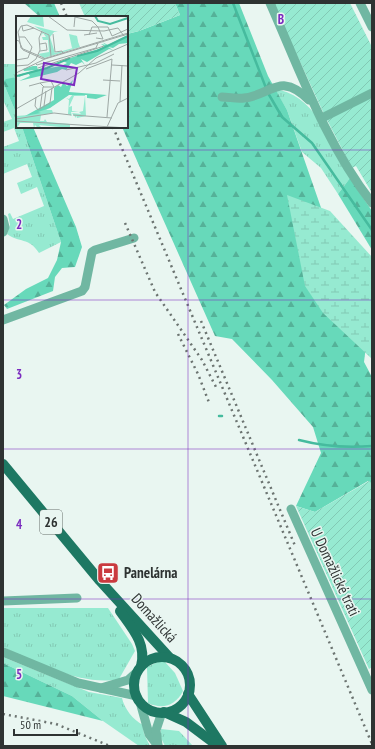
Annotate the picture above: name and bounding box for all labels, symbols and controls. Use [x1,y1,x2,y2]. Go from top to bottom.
text: B [278,11,284,28]
inset map [16,16,128,128]
text: 2 [16,216,22,233]
text: 3 [16,366,22,383]
road number: 26 [40,510,62,534]
text: 4 [16,516,23,533]
street label: U Domažlické trati [307,525,364,619]
bus stop icon: Panelárna [95,560,121,586]
place label: Panelárna [124,563,177,582]
street label: Domažlická [127,589,181,646]
text: 5 [16,666,22,683]
scale bar [14,711,77,737]
text: 50 m [20,717,41,732]

